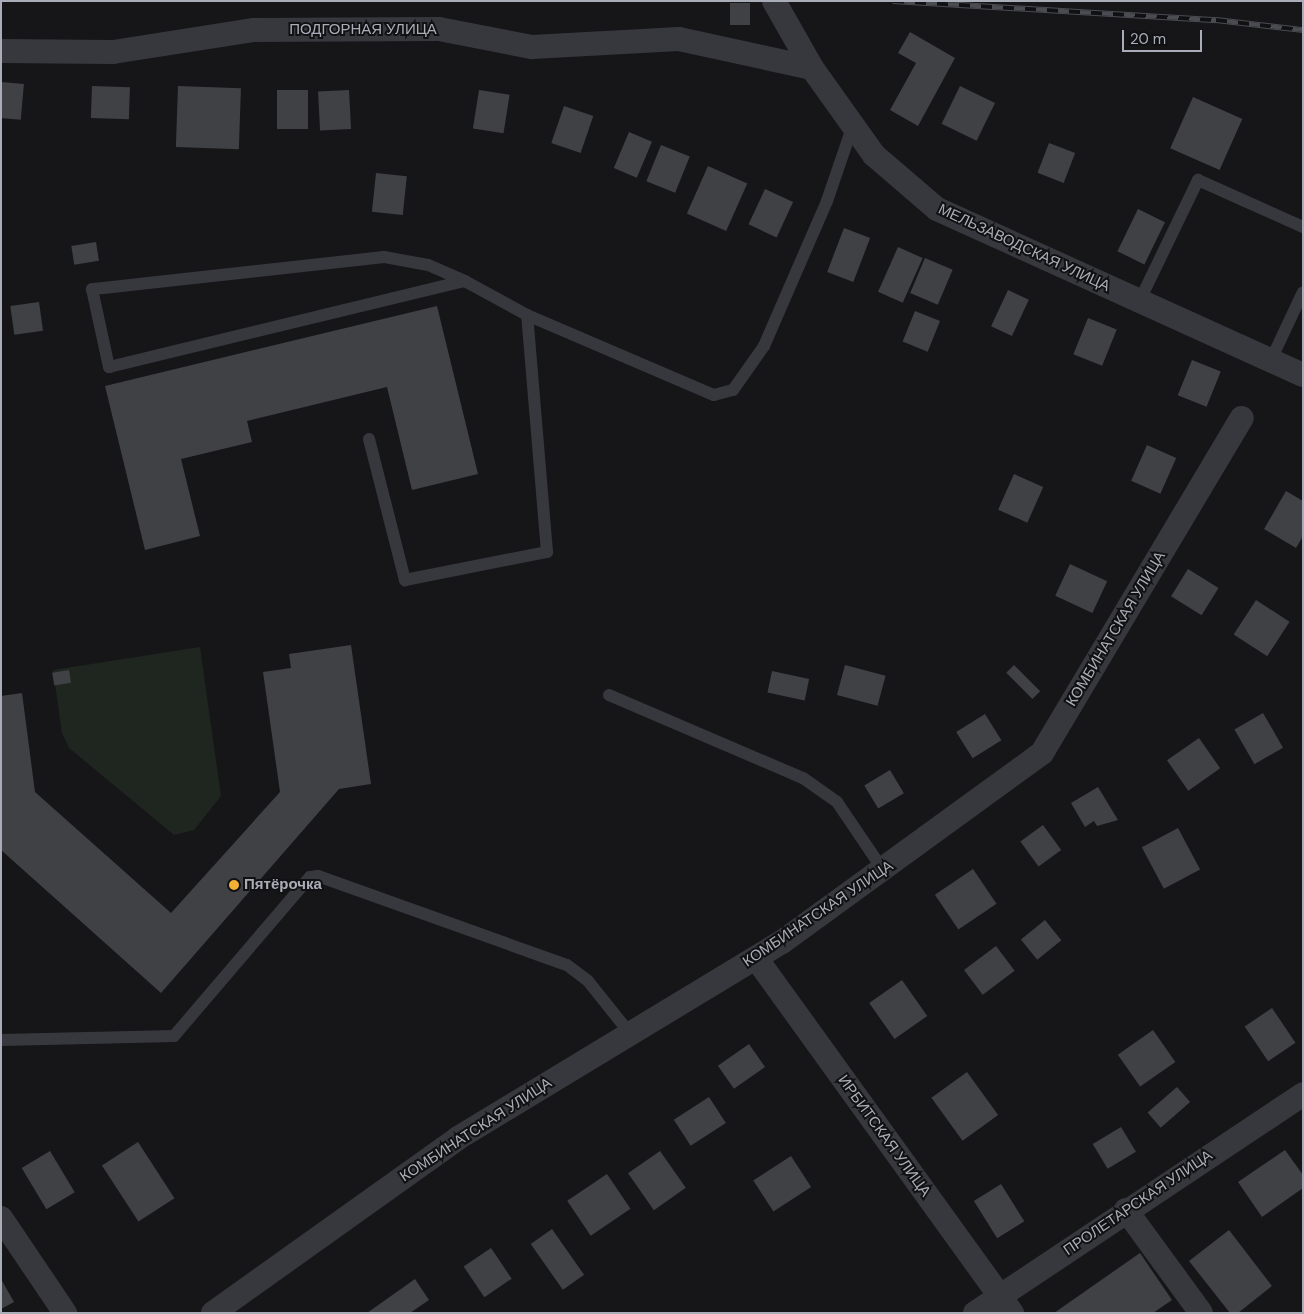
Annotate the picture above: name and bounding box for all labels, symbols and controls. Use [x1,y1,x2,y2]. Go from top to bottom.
scale bar [1124,20,1204,52]
street label: ПОДГОРНАЯ УЛИЦА [289,21,437,39]
text: 20 m [1130,29,1166,49]
street label: МЕЛЬЗАВОДСКАЯ УЛИЦА [935,200,1113,296]
street label: КОМБИНАТСКАЯ УЛИЦА [1063,548,1169,710]
street label: КОМБИНАТСКАЯ УЛИЦА [739,857,897,971]
place label: Пятёрочка [244,876,322,894]
marker: Пятёрочка [228,879,240,891]
street label: ИРБИТСКАЯ УЛИЦА [834,1072,934,1200]
street label: КОМБИНАТСКАЯ УЛИЦА [397,1074,555,1186]
street label: ПРОЛЕТАРСКАЯ УЛИЦА [1060,1146,1216,1260]

